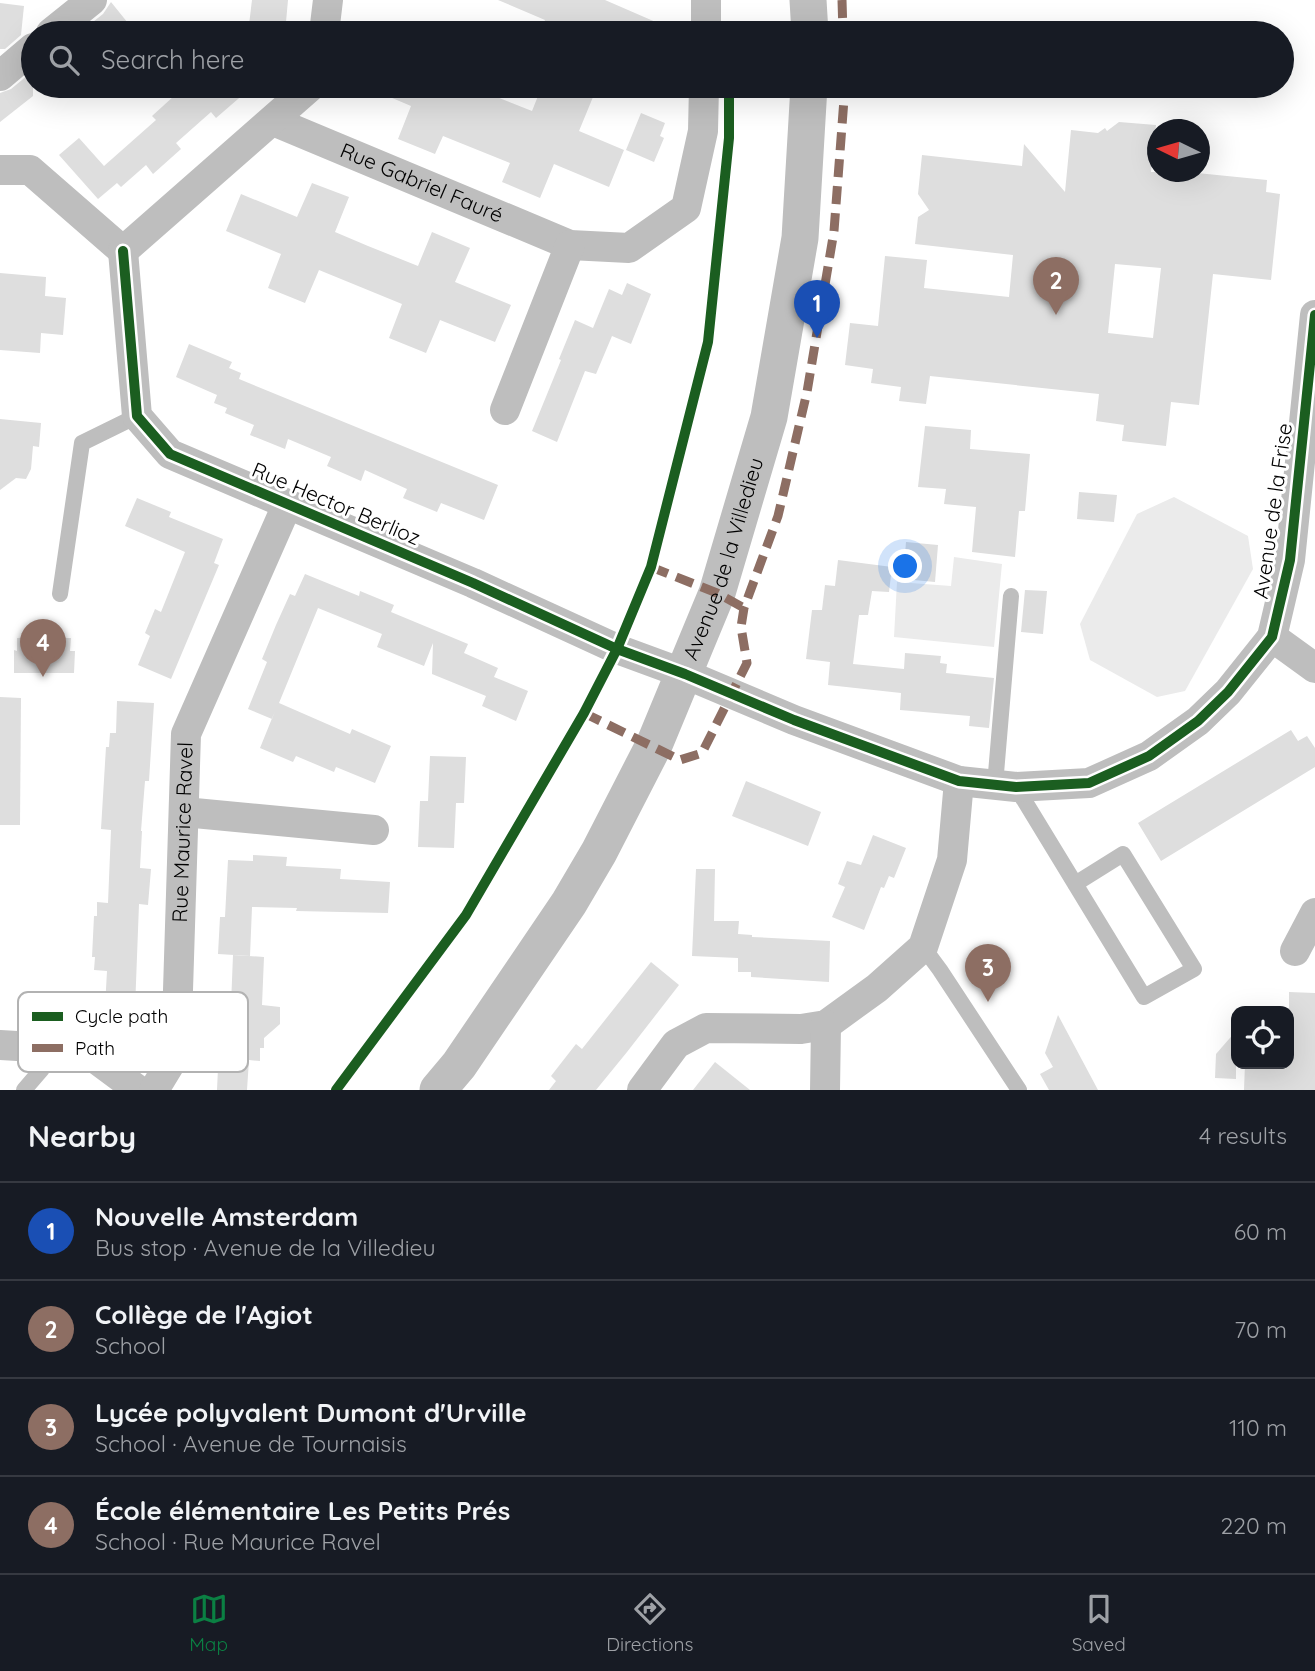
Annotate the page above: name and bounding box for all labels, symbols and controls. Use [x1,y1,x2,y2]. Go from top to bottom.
search box [21,21,1294,98]
icon: search [45,41,83,79]
text: Search here [101,43,245,76]
north arrow [1147,119,1210,182]
street label: Rue Gabriel Fauré [337,137,507,228]
pin: 2 [1033,257,1079,315]
pin: 1 [794,280,840,338]
street label: Avenue de la Frise [1247,421,1297,600]
street label: Avenue de la Villedieu [677,454,768,664]
street label: Rue Hector Berlioz [248,456,424,550]
your location [888,549,922,583]
pin: 4 [20,619,66,677]
street label: Rue Maurice Ravel [166,742,198,923]
pin: 3 [965,944,1011,1002]
legend [18,992,248,1072]
text: Cycle path [75,1004,168,1028]
map controls [1231,1006,1294,1069]
button: locate [1231,1006,1294,1069]
text: Path [75,1036,115,1060]
text: Nearby [28,1117,136,1155]
text: 4 results [1199,1121,1287,1150]
text: Nouvelle Amsterdam [95,1200,358,1233]
text: 1 [47,1217,55,1246]
text: 60 m [1234,1217,1287,1246]
text: Bus stop · Avenue de la Villedieu [95,1233,436,1262]
text: Collège de l'Agiot [95,1298,313,1331]
text: 2 [44,1315,58,1344]
text: 70 m [1234,1315,1287,1344]
text: School [95,1331,166,1360]
text: Lycée polyvalent Dumont d'Urville [95,1396,527,1429]
text: 3 [45,1413,57,1442]
text: 110 m [1229,1413,1287,1442]
text: School · Avenue de Tournaisis [95,1429,407,1458]
text: École élémentaire Les Petits Prés [95,1494,510,1527]
text: 4 [44,1511,58,1540]
text: 220 m [1221,1511,1287,1540]
text: School · Rue Maurice Ravel [95,1527,381,1556]
tab: Map [189,1590,228,1656]
tab: Directions [606,1590,693,1656]
tab: Saved [1072,1590,1126,1656]

